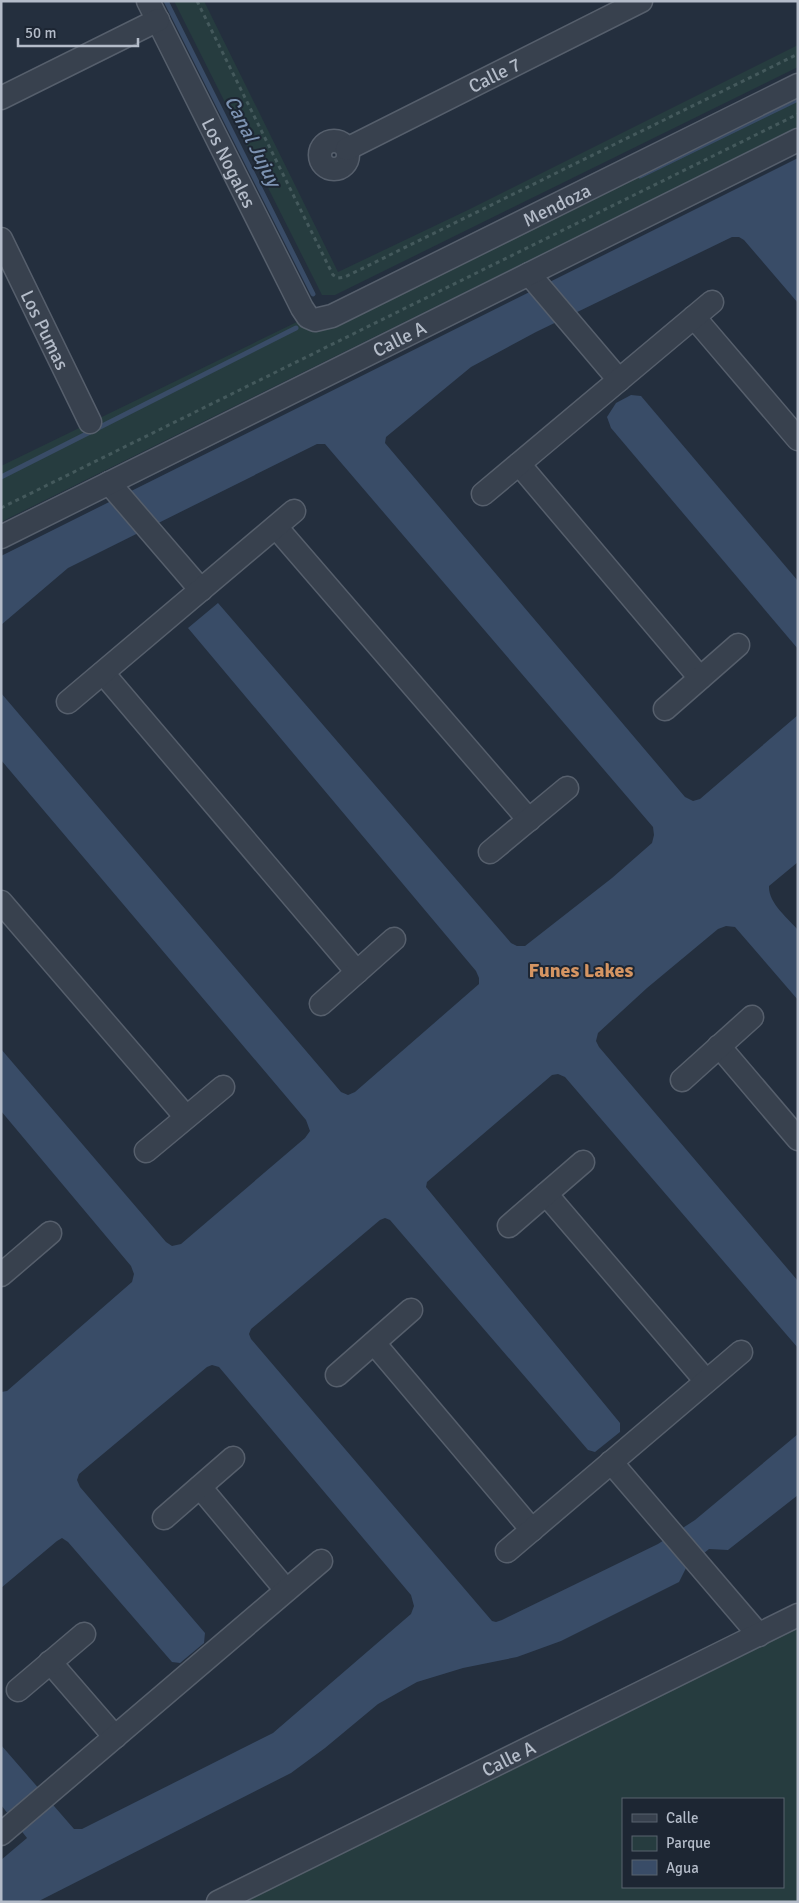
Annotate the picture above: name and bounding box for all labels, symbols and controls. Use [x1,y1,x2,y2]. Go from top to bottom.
scale bar [18,15,138,47]
text: 50 m [25,24,56,42]
street label: Calle 7 [465,52,525,99]
water label: Canal Jujuy [219,91,287,193]
street label: Los Nogales [196,114,261,212]
street label: Mendoza [519,179,595,233]
street label: Los Pumas [15,286,74,374]
street label: Calle A [369,316,431,363]
district label: Funes Lakes [529,958,634,983]
street label: Calle A [478,1736,540,1783]
legend [622,1798,784,1888]
text: Calle [666,1809,699,1827]
text: Parque [666,1834,711,1852]
text: Agua [666,1859,699,1877]

